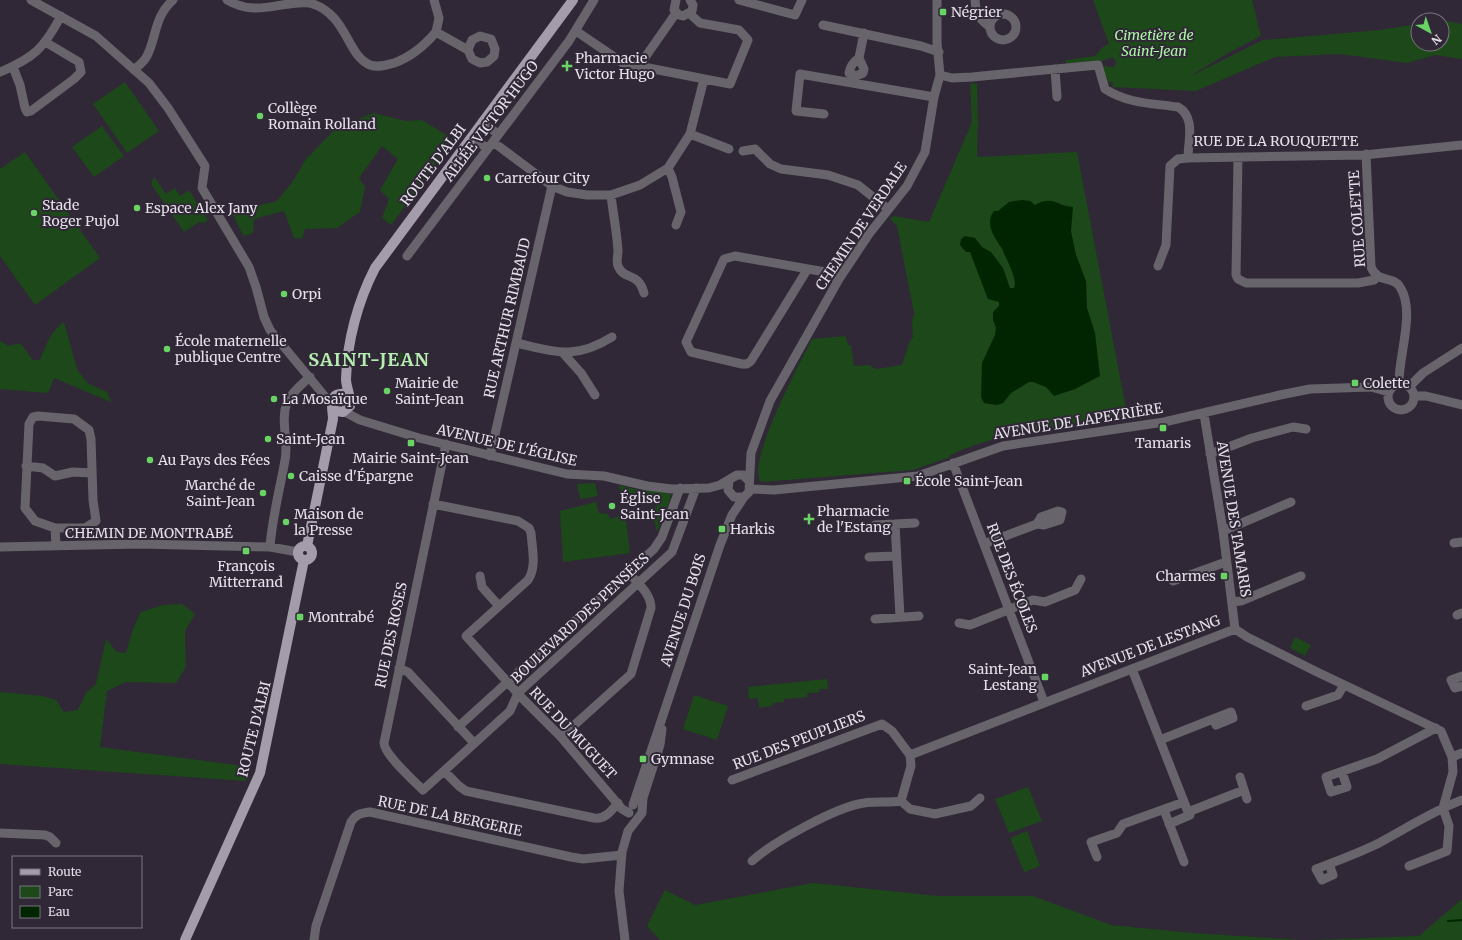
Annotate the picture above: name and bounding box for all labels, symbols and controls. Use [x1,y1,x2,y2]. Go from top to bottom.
place label: Négrier [951,3,1002,21]
marker: Négrier [938,7,948,17]
north arrow [1410,12,1450,52]
park label: Cimetière de Saint-Jean [1114,26,1194,60]
text: N [1428,32,1444,48]
place label: Pharmacie Victor Hugo [574,49,655,83]
street label: ALLÉE VICTOR HUGO [439,57,542,186]
marker: Pharmacie Victor Hugo [562,61,572,71]
place label: Collège Romain Rolland [268,99,376,133]
marker: Collège Romain Rolland [255,111,265,121]
street label: ROUTE D'ALBI [396,121,470,209]
street label: RUE DE LA ROUQUETTE [1194,132,1359,150]
street label: CHEMIN DE VERDALE [811,158,911,294]
place label: Carrefour City [495,169,591,187]
street label: RUE COLETTE [1345,170,1369,268]
marker: Carrefour City [482,173,492,183]
place label: Stade Roger Pujol [42,196,120,230]
place label: Espace Alex Jany [145,199,258,217]
marker: Espace Alex Jany [132,203,142,213]
marker: Stade Roger Pujol [29,208,39,218]
street label: RUE ARTHUR RIMBAUD [480,236,534,400]
place label: Orpi [292,285,322,303]
marker: Orpi [279,289,289,299]
place label: École maternelle publique Centre [175,332,287,366]
marker: École maternelle publique Centre [162,344,172,354]
district label: SAINT-JEAN [308,348,430,371]
place label: Mairie de Saint-Jean [395,374,464,408]
place label: Colette [1363,374,1410,392]
marker: Colette [1350,378,1360,388]
marker: Mairie de Saint-Jean [382,386,392,396]
place label: La Mosaïque [282,390,367,408]
marker: La Mosaïque [269,394,279,404]
street label: AVENUE DE LAPEYRIÈRE [991,399,1164,443]
street label: AVENUE DE L'ÉGLISE [434,420,579,470]
marker: Tamaris [1158,423,1168,433]
place label: Saint-Jean [276,430,345,448]
marker: Saint-Jean [263,434,273,444]
place label: Tamaris [1135,434,1191,452]
marker: Mairie Saint-Jean [406,438,416,448]
street label: AVENUE DES TAMARIS [1213,439,1255,598]
place label: Mairie Saint-Jean [353,449,469,467]
place label: Au Pays des Fées [157,451,270,469]
marker: Au Pays des Fées [145,455,155,465]
place label: Caisse d'Épargne [299,467,413,485]
marker: Caisse d'Épargne [286,471,296,481]
place label: École Saint-Jean [915,472,1023,490]
place label: Marché de Saint-Jean [185,476,255,510]
marker: École Saint-Jean [902,476,912,486]
marker: Marché de Saint-Jean [258,488,268,498]
place label: Église Saint-Jean [620,489,689,523]
marker: Église Saint-Jean [607,501,617,511]
place label: Pharmacie de l'Estang [817,502,891,536]
place label: Maison de la Presse [294,505,363,539]
marker: Pharmacie de l'Estang [804,514,814,524]
marker: Maison de la Presse [281,517,291,527]
place label: Harkis [730,520,775,538]
street label: RUE DES ÉCOLES [983,520,1041,636]
street label: CHEMIN DE MONTRABÉ [65,524,233,542]
marker: Harkis [717,524,727,534]
marker: François Mitterrand [241,546,251,556]
street label: BOULEVARD DES PENSÉES [507,549,653,687]
street label: AVENUE DU BOIS [656,551,710,670]
place label: François Mitterrand [209,557,284,591]
place label: Charmes [1156,567,1216,585]
marker: Charmes [1219,571,1229,581]
street label: RUE DES ROSES [371,580,411,690]
place label: Montrabé [308,608,374,626]
street label: AVENUE DE LESTANG [1076,611,1223,681]
marker: Montrabé [295,612,305,622]
place label: Saint-Jean Lestang [968,660,1038,694]
marker: Saint-Jean Lestang [1040,672,1050,682]
street label: ROUTE D'ALBI [233,679,275,779]
street label: RUE DU MUGUET [526,683,620,783]
street label: RUE DES PEUPLIERS [730,706,868,774]
place label: Gymnase [651,750,714,768]
marker: Gymnase [638,754,648,764]
street label: RUE DE LA BERGERIE [376,792,524,840]
legend [12,856,142,928]
text: Route [48,864,81,879]
text: Parc [48,884,73,899]
text: Eau [48,904,70,919]

